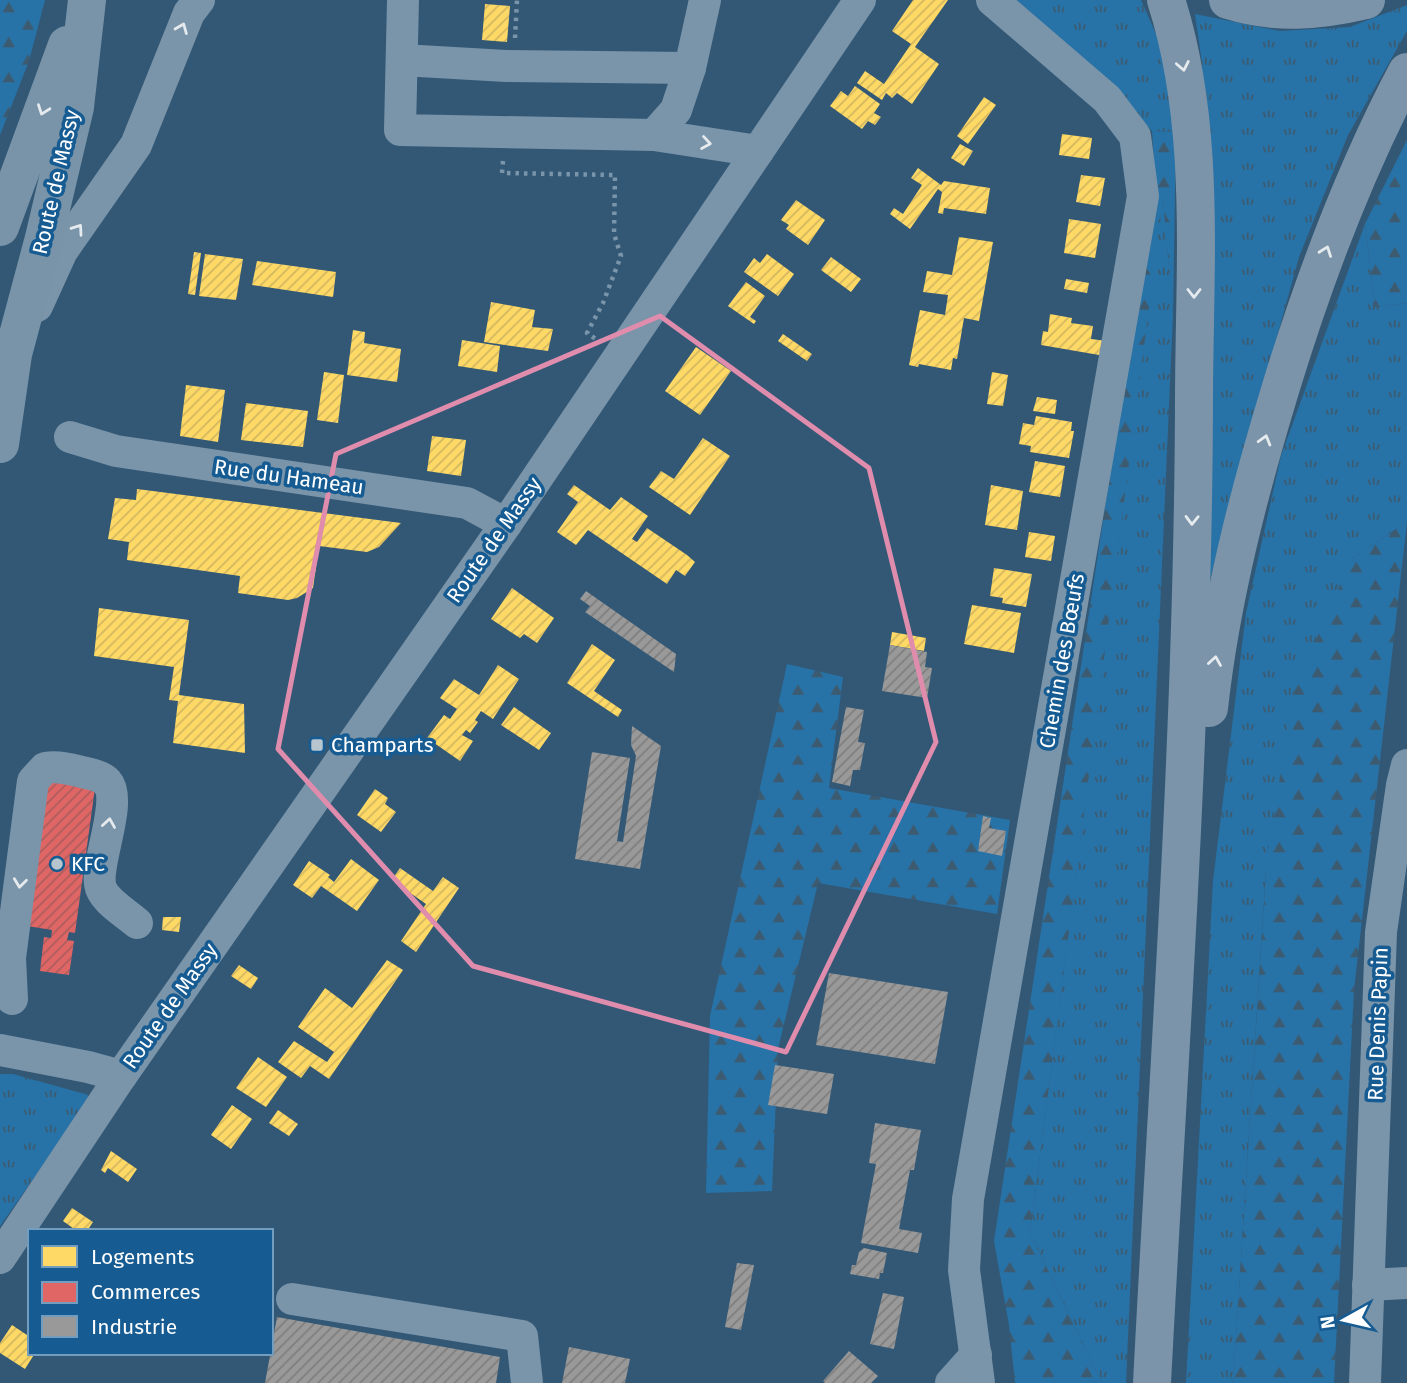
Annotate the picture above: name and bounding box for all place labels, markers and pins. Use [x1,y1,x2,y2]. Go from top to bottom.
place label: Champarts [331,732,434,758]
marker: Champarts [309,737,325,753]
place label: KFC [71,851,105,877]
marker: KFC [49,856,65,872]

